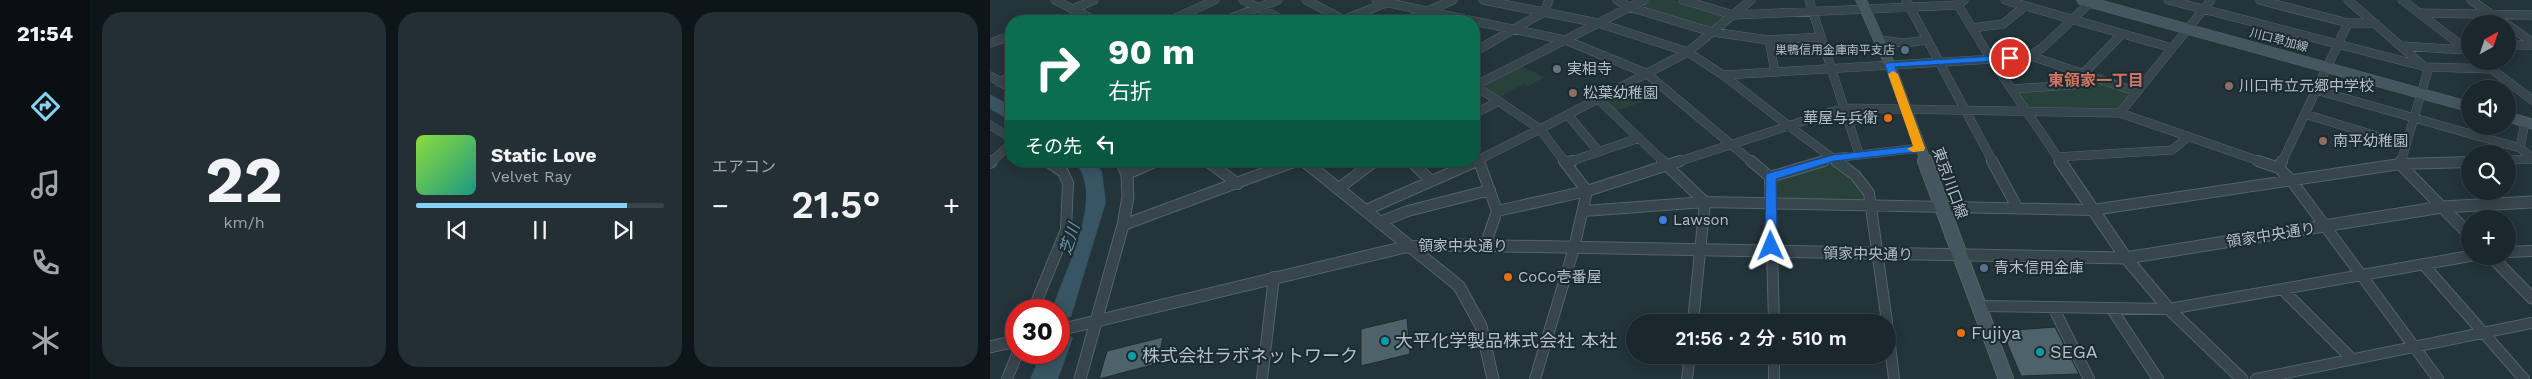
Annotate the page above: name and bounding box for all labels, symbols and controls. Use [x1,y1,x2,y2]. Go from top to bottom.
north arrow [2461,15,2516,70]
map controls [2461,15,2516,265]
text: 21:54 [17,21,73,46]
street label: 川口草加線 [2248,25,2310,55]
text: 90 m [1108,31,1195,73]
icon: right [1025,35,1090,100]
pin [1989,37,2031,79]
place label: 巣鴨信用金庫南平支店 [1775,43,1895,57]
marker: 巣鴨信用金庫南平支店 [1899,44,1911,56]
icon: arrive [1996,44,2024,72]
place label: 実相寺 [1567,60,1612,78]
marker: 実相寺 [1551,63,1563,75]
district label: 東領家一丁目 [2048,71,2144,90]
place label: 川口市立元郷中学校 [2239,77,2374,95]
text: 右折 [1108,79,1152,104]
marker: 川口市立元郷中学校 [2223,80,2235,92]
button: sound [2461,80,2516,135]
place label: 松葉幼稚園 [1583,84,1658,102]
marker: 松葉幼稚園 [1567,87,1579,99]
icon: directions [28,89,63,124]
place label: 華屋与兵衛 [1803,109,1878,127]
marker: 華屋与兵衛 [1882,112,1894,124]
icon: left [1092,130,1120,158]
place label: 南平幼稚園 [2333,132,2408,150]
text: その先 [1025,135,1082,158]
marker: 南平幼稚園 [2317,135,2329,147]
text: 22 [205,142,283,218]
text: Static Love [491,144,596,167]
street label: 東京川口線 [1929,145,1971,221]
button: search [2461,145,2516,200]
text: エアコン [712,157,776,176]
icon: music [28,167,63,202]
text: Velvet Ray [491,167,571,186]
text: 21.5° [791,183,881,227]
text: − [712,189,729,222]
text: + [943,189,960,222]
button: + [2461,210,2516,265]
place label: Lawson [1673,211,1729,229]
text: km/h [223,213,265,232]
marker: Lawson [1657,214,1669,226]
icon: previous [443,216,471,244]
icon: pause [526,216,554,244]
icon: next [609,216,637,244]
water label: 芝川 [1055,219,1084,257]
position arrow [1744,219,1796,271]
street label: 領家中央通り [2225,219,2317,251]
street label: 領家中央通り [1418,237,1508,255]
street label: 領家中央通り [1823,244,1913,264]
icon: phone [28,245,63,280]
place label: 青木信用金庫 [1994,259,2084,277]
marker: 青木信用金庫 [1978,262,1990,274]
place label: CoCo壱番屋 [1518,268,1602,286]
marker: CoCo壱番屋 [1502,271,1514,283]
speed limit sign: 30 [1005,299,1070,364]
place label: Fujiya [1971,322,2021,343]
icon: climate [28,323,63,358]
text: 21:56 · 2 分 · 510 m [1675,327,1847,350]
marker: Fujiya [1955,327,1967,339]
place label: 大平化学製品株式会社 本社 [1395,330,1617,351]
marker: 大平化学製品株式会社 本社 [1379,335,1391,347]
place label: SEGA [2050,341,2098,362]
place label: 株式会社ラボネットワーク [1142,345,1358,366]
marker: SEGA [2034,346,2046,358]
marker: 株式会社ラボネットワーク [1126,350,1138,362]

